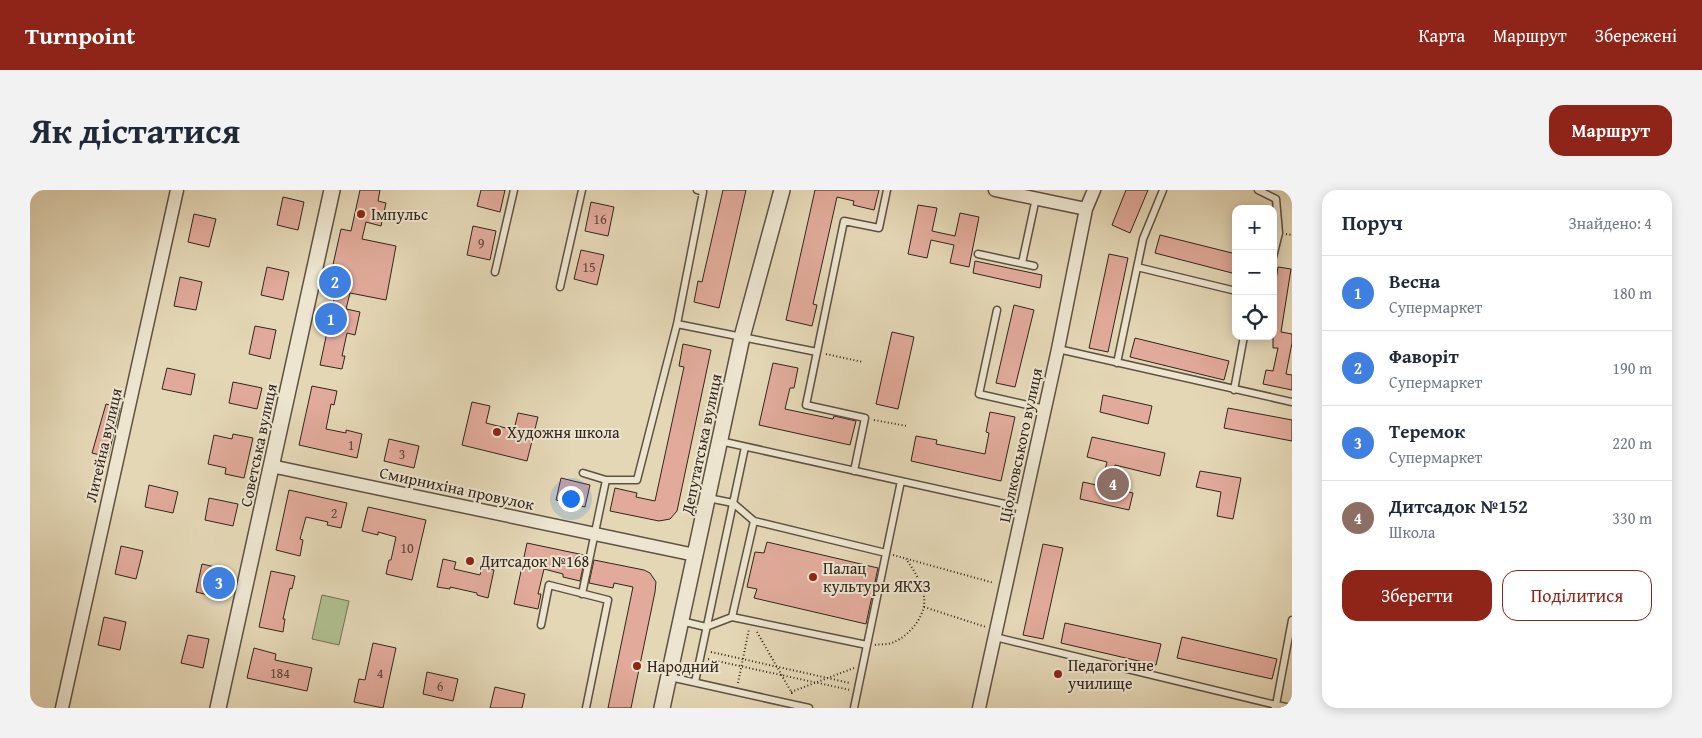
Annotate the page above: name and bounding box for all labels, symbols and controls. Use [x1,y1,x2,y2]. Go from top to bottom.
text: Turnpoint [25,18,135,53]
text: Карта [1419,22,1465,49]
text: Маршрут [1493,22,1567,49]
text: Збережені [1595,22,1677,49]
text: Як дістатися [30,105,240,156]
button: Маршрут [1549,105,1672,156]
place label: Імпульс [371,202,428,226]
map controls [1232,205,1277,340]
button: + [1232,205,1277,250]
text: Поруч [1342,207,1403,238]
marker: Імпульс [355,208,367,220]
house number: 16 [593,209,607,229]
text: Знайдено: 4 [1569,211,1652,235]
house number: 9 [478,233,485,253]
button: − [1232,250,1277,295]
house number: 15 [582,257,596,277]
pin: 2 [319,263,351,301]
text: Весна [1389,267,1440,295]
text: 1 [1354,281,1362,305]
text: 180 m [1612,281,1652,305]
button: locate [1232,295,1277,340]
text: Супермаркет [1389,295,1482,319]
pin: 1 [315,300,347,338]
text: Фаворіт [1389,342,1459,370]
text: 2 [1354,356,1362,380]
text: 190 m [1612,356,1652,380]
street label: Ціолковського вулиця [992,366,1048,524]
text: Супермаркет [1389,370,1482,394]
street label: Депутатська вулиця [674,371,728,518]
street label: Советська вулиця [233,381,283,509]
street label: Литейна вулиця [78,386,128,504]
text: Теремок [1389,417,1465,445]
place label: Художня школа [507,420,620,444]
marker: Художня школа [491,426,503,438]
text: 3 [1354,431,1362,455]
text: 220 m [1612,431,1652,455]
house number: 1 [348,435,354,455]
house number: 3 [399,444,405,464]
text: Супермаркет [1389,445,1482,469]
street label: Смирнихіна провулок [378,460,537,516]
pin: 4 [1097,465,1129,503]
your location [558,486,584,512]
text: Дитсадок №152 [1389,492,1528,520]
house number: 2 [331,503,337,523]
text: 4 [1354,506,1362,530]
text: 330 m [1612,506,1652,530]
text: Школа [1389,520,1435,544]
house number: 10 [400,538,414,558]
place label: Дитсадок №168 [479,549,589,573]
marker: Дитсадок №168 [464,555,476,567]
place label: Палац культури ЯКХЗ [823,556,931,598]
pin: 3 [203,564,235,602]
button: Зберегти [1342,570,1492,621]
button: Поділитися [1502,570,1652,621]
marker: Палац культури ЯКХЗ [807,571,819,583]
place label: Педагогічне училище [1067,653,1154,695]
place label: Народний [647,654,720,678]
marker: Народний [631,660,643,672]
house number: 184 [270,663,290,683]
house number: 4 [377,663,384,683]
marker: Педагогічне училище [1052,668,1064,680]
house number: 6 [437,676,444,696]

